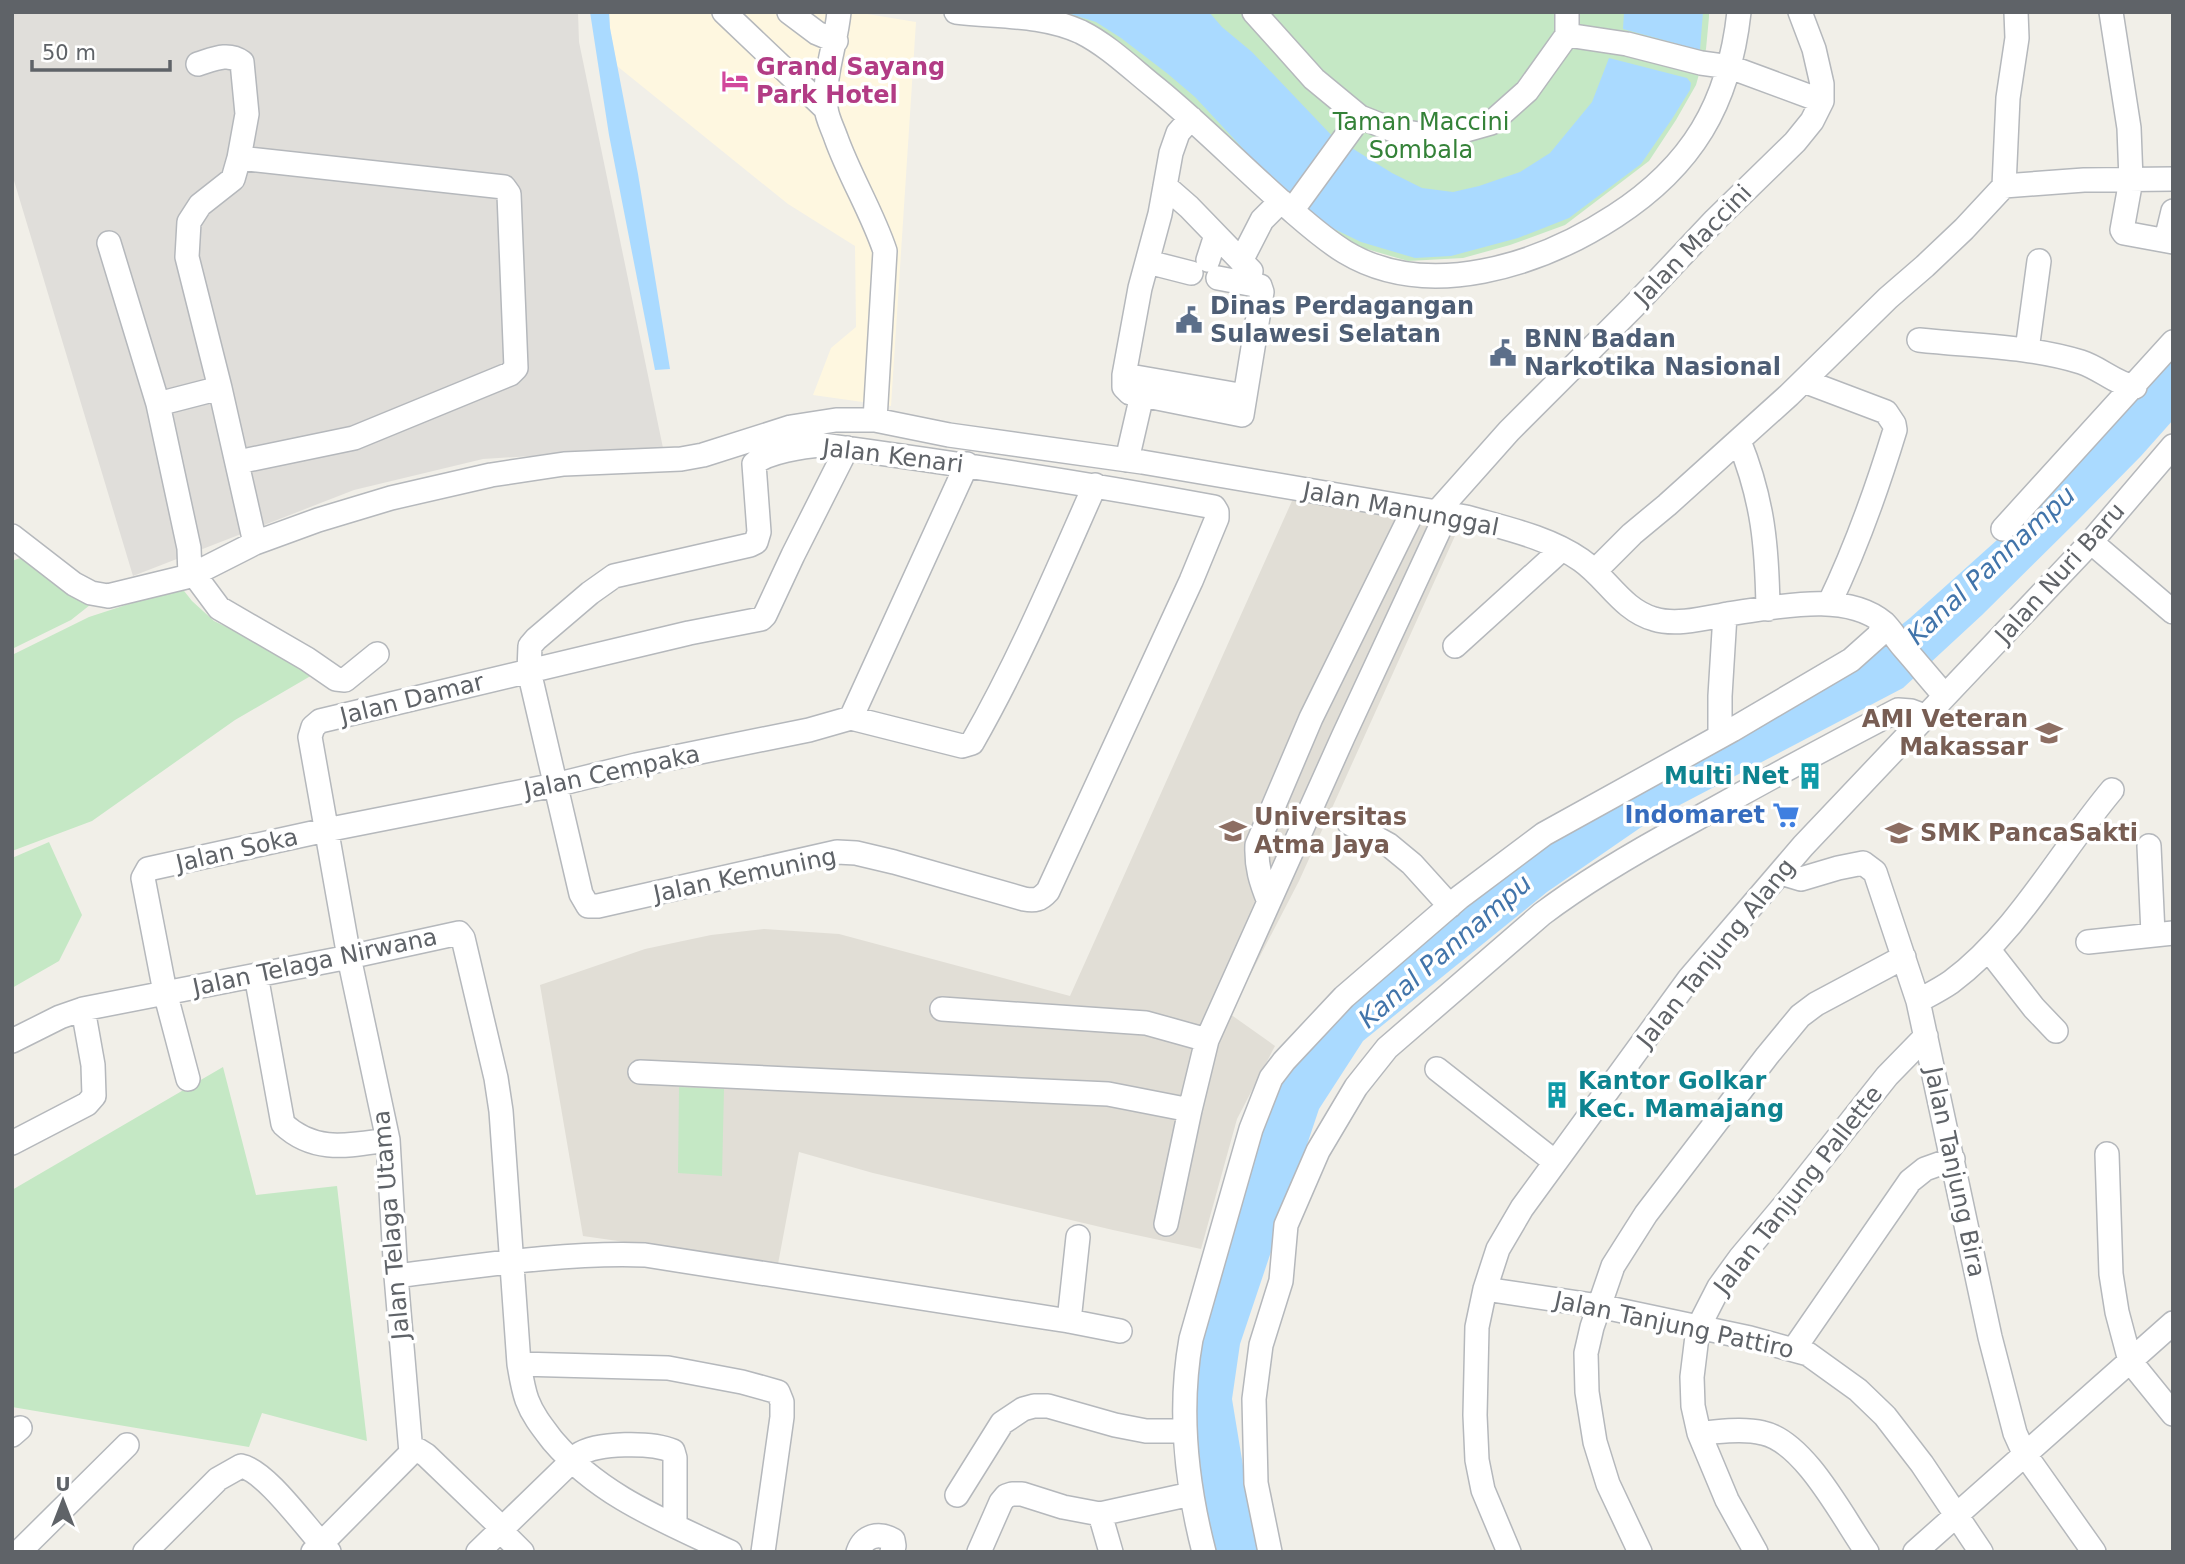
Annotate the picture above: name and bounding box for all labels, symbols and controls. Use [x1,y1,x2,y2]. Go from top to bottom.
scale bar [32,28,170,72]
text: 50 m [42,41,96,65]
place label: Grand Sayang Park Hotel [756,53,945,109]
hotel icon: Grand Sayang Park Hotel [720,66,750,96]
park label: Taman Maccini Sombala [1332,108,1509,164]
street label: Jalan Maccini [1627,179,1757,312]
place label: Dinas Perdagangan Sulawesi Selatan [1210,292,1474,348]
public building icon: Dinas Perdagangan Sulawesi Selatan [1174,305,1204,335]
place label: BNN Badan Narkotika Nasional [1524,325,1781,381]
public building icon: BNN Badan Narkotika Nasional [1488,338,1518,368]
street label: Jalan Kenari [819,433,965,479]
street label: Jalan Manunggal [1299,476,1501,542]
water label: Kanal Pannampu [1901,479,2081,651]
street label: Jalan Nuri Baru [1988,497,2130,651]
street label: Jalan Damar [335,668,487,731]
place label: AMI Veteran Makassar [1862,705,2028,761]
school or university icon: AMI Veteran Makassar [2034,718,2064,748]
street label: Jalan Cempaka [520,740,702,805]
building icon: Multi Net [1795,761,1825,791]
place label: Multi Net [1664,762,1789,790]
supermarket icon: Indomaret [1771,800,1801,830]
place label: Indomaret [1625,801,1765,829]
place label: Universitas Atma Jaya [1254,803,1407,859]
school or university icon: Universitas Atma Jaya [1218,816,1248,846]
school or university icon: SMK PancaSakti [1884,818,1914,848]
place label: SMK PancaSakti [1920,819,2138,847]
street label: Jalan Soka [171,822,301,878]
street label: Jalan Kemuning [649,842,839,908]
street label: Jalan Tanjung Alang [1630,853,1801,1055]
water label: Kanal Pannampu [1353,868,1537,1034]
street label: Jalan Telaga Nirwana [188,922,440,1002]
street label: Jalan Tanjung Bira [1919,1062,1991,1280]
place label: Kantor Golkar Kec. Mamajang [1578,1067,1784,1123]
building icon: Kantor Golkar Kec. Mamajang [1542,1080,1572,1110]
street label: Jalan Tanjung Pallette [1707,1080,1888,1301]
street label: Jalan Telaga Utama [367,1109,415,1343]
street label: Jalan Tanjung Pattiro [1550,1286,1796,1364]
north arrow [28,1466,98,1536]
text: U [55,1473,71,1495]

